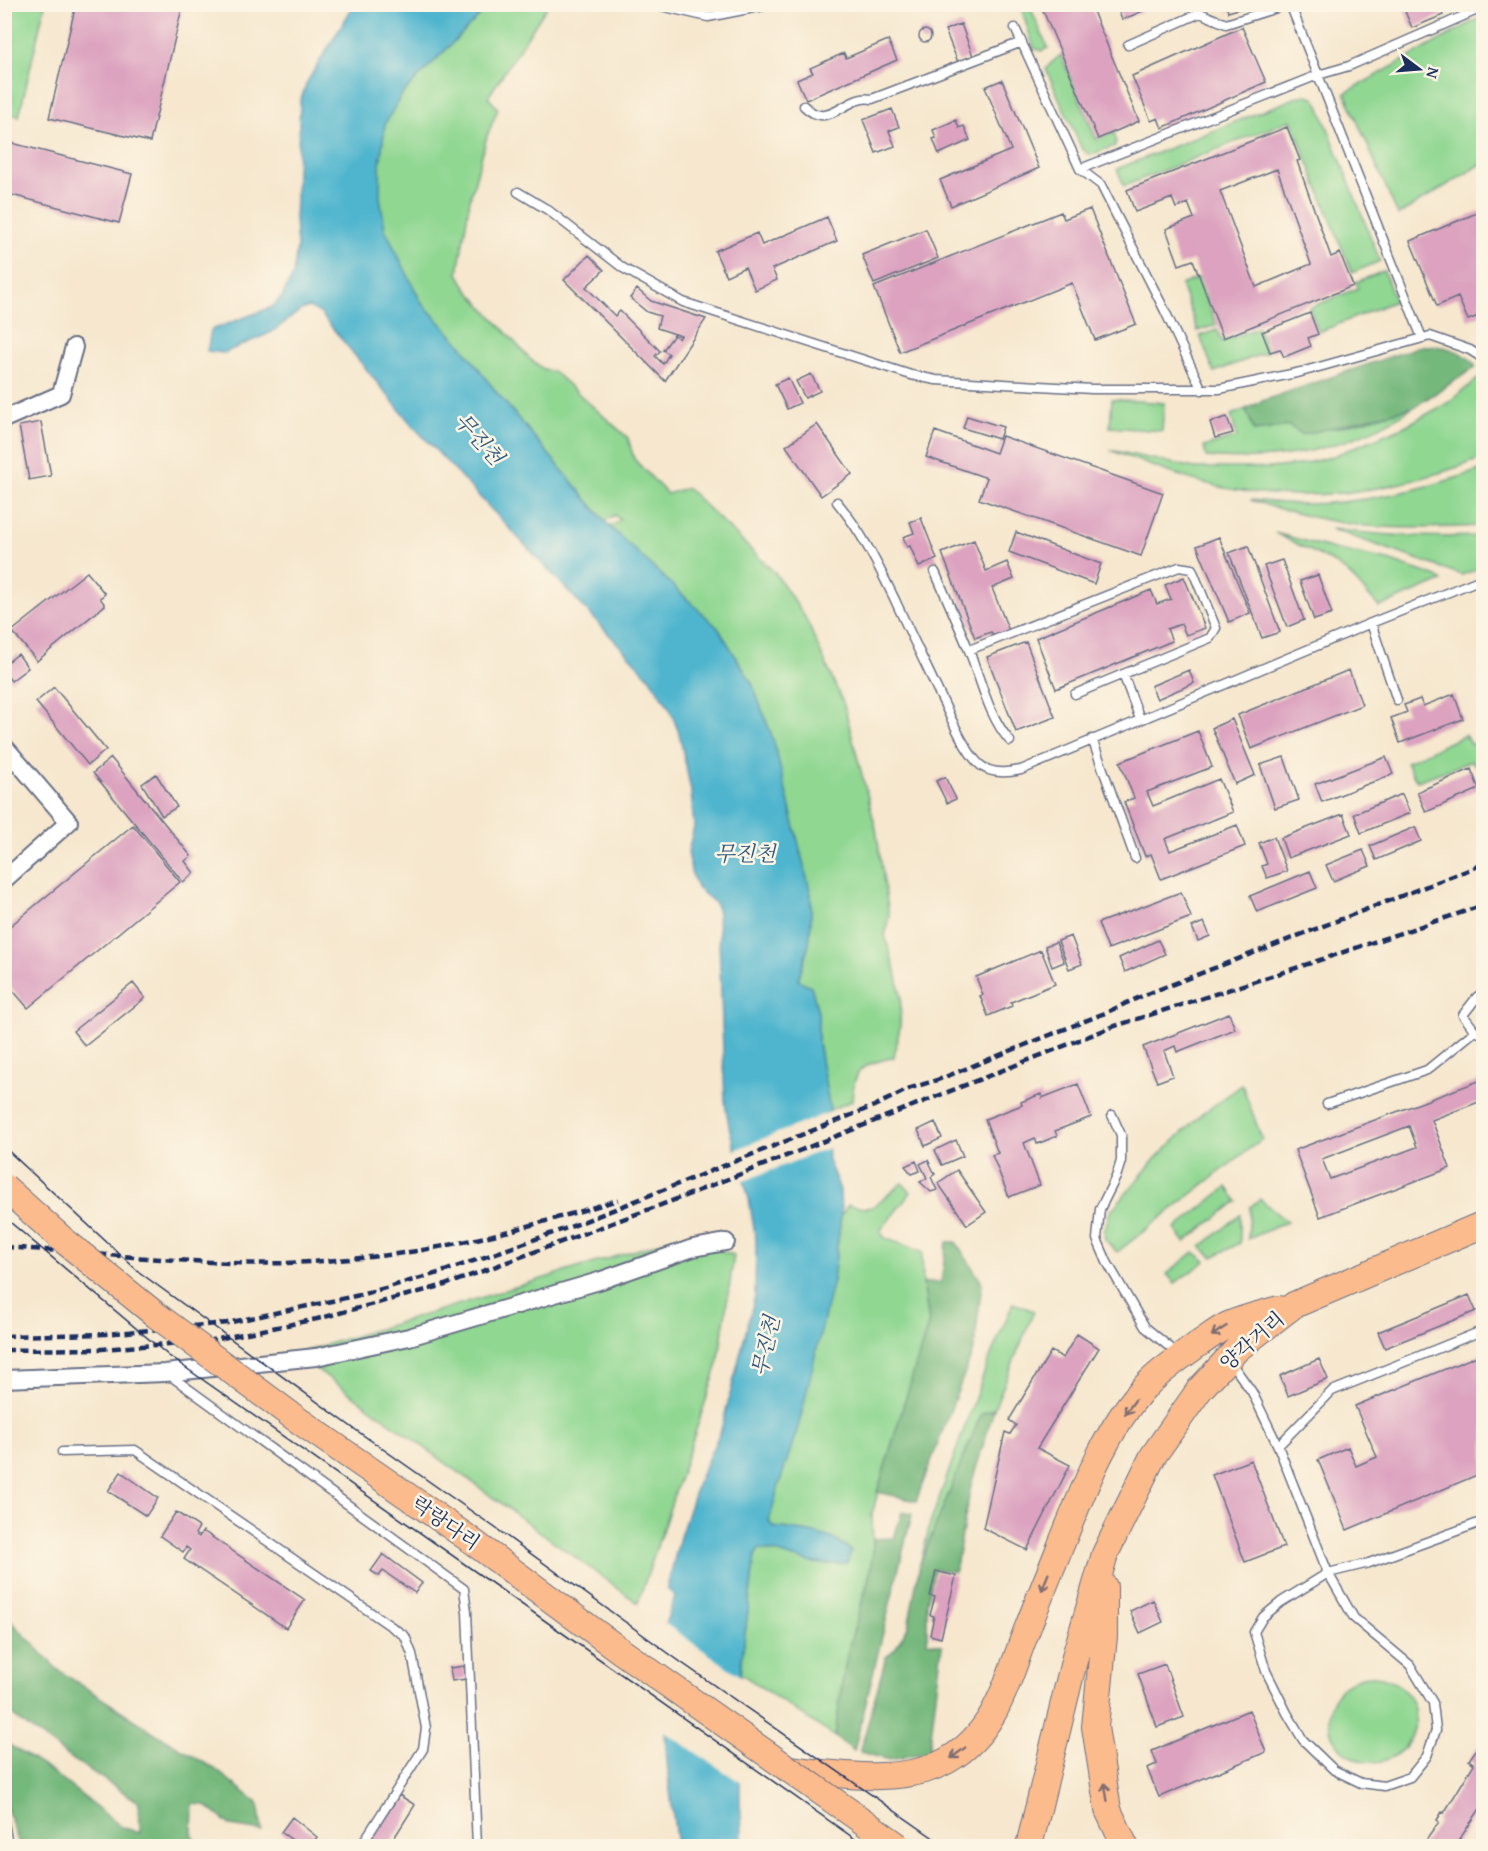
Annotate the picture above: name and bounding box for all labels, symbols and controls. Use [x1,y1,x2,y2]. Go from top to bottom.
north arrow [1389,39,1449,99]
text: N [1420,65,1446,82]
water label: 무진천 [447,406,512,473]
water label: 무진천 [715,838,777,869]
street label: 양각거리 [1213,1304,1290,1377]
water label: 무진천 [744,1311,788,1379]
one-way arrow [1211,1324,1228,1337]
one-way arrow [1123,1398,1136,1414]
street label: 락랑다리 [406,1489,486,1557]
one-way arrow [1039,1573,1050,1591]
one-way arrow [950,1746,966,1759]
one-way arrow [1100,1783,1111,1802]

